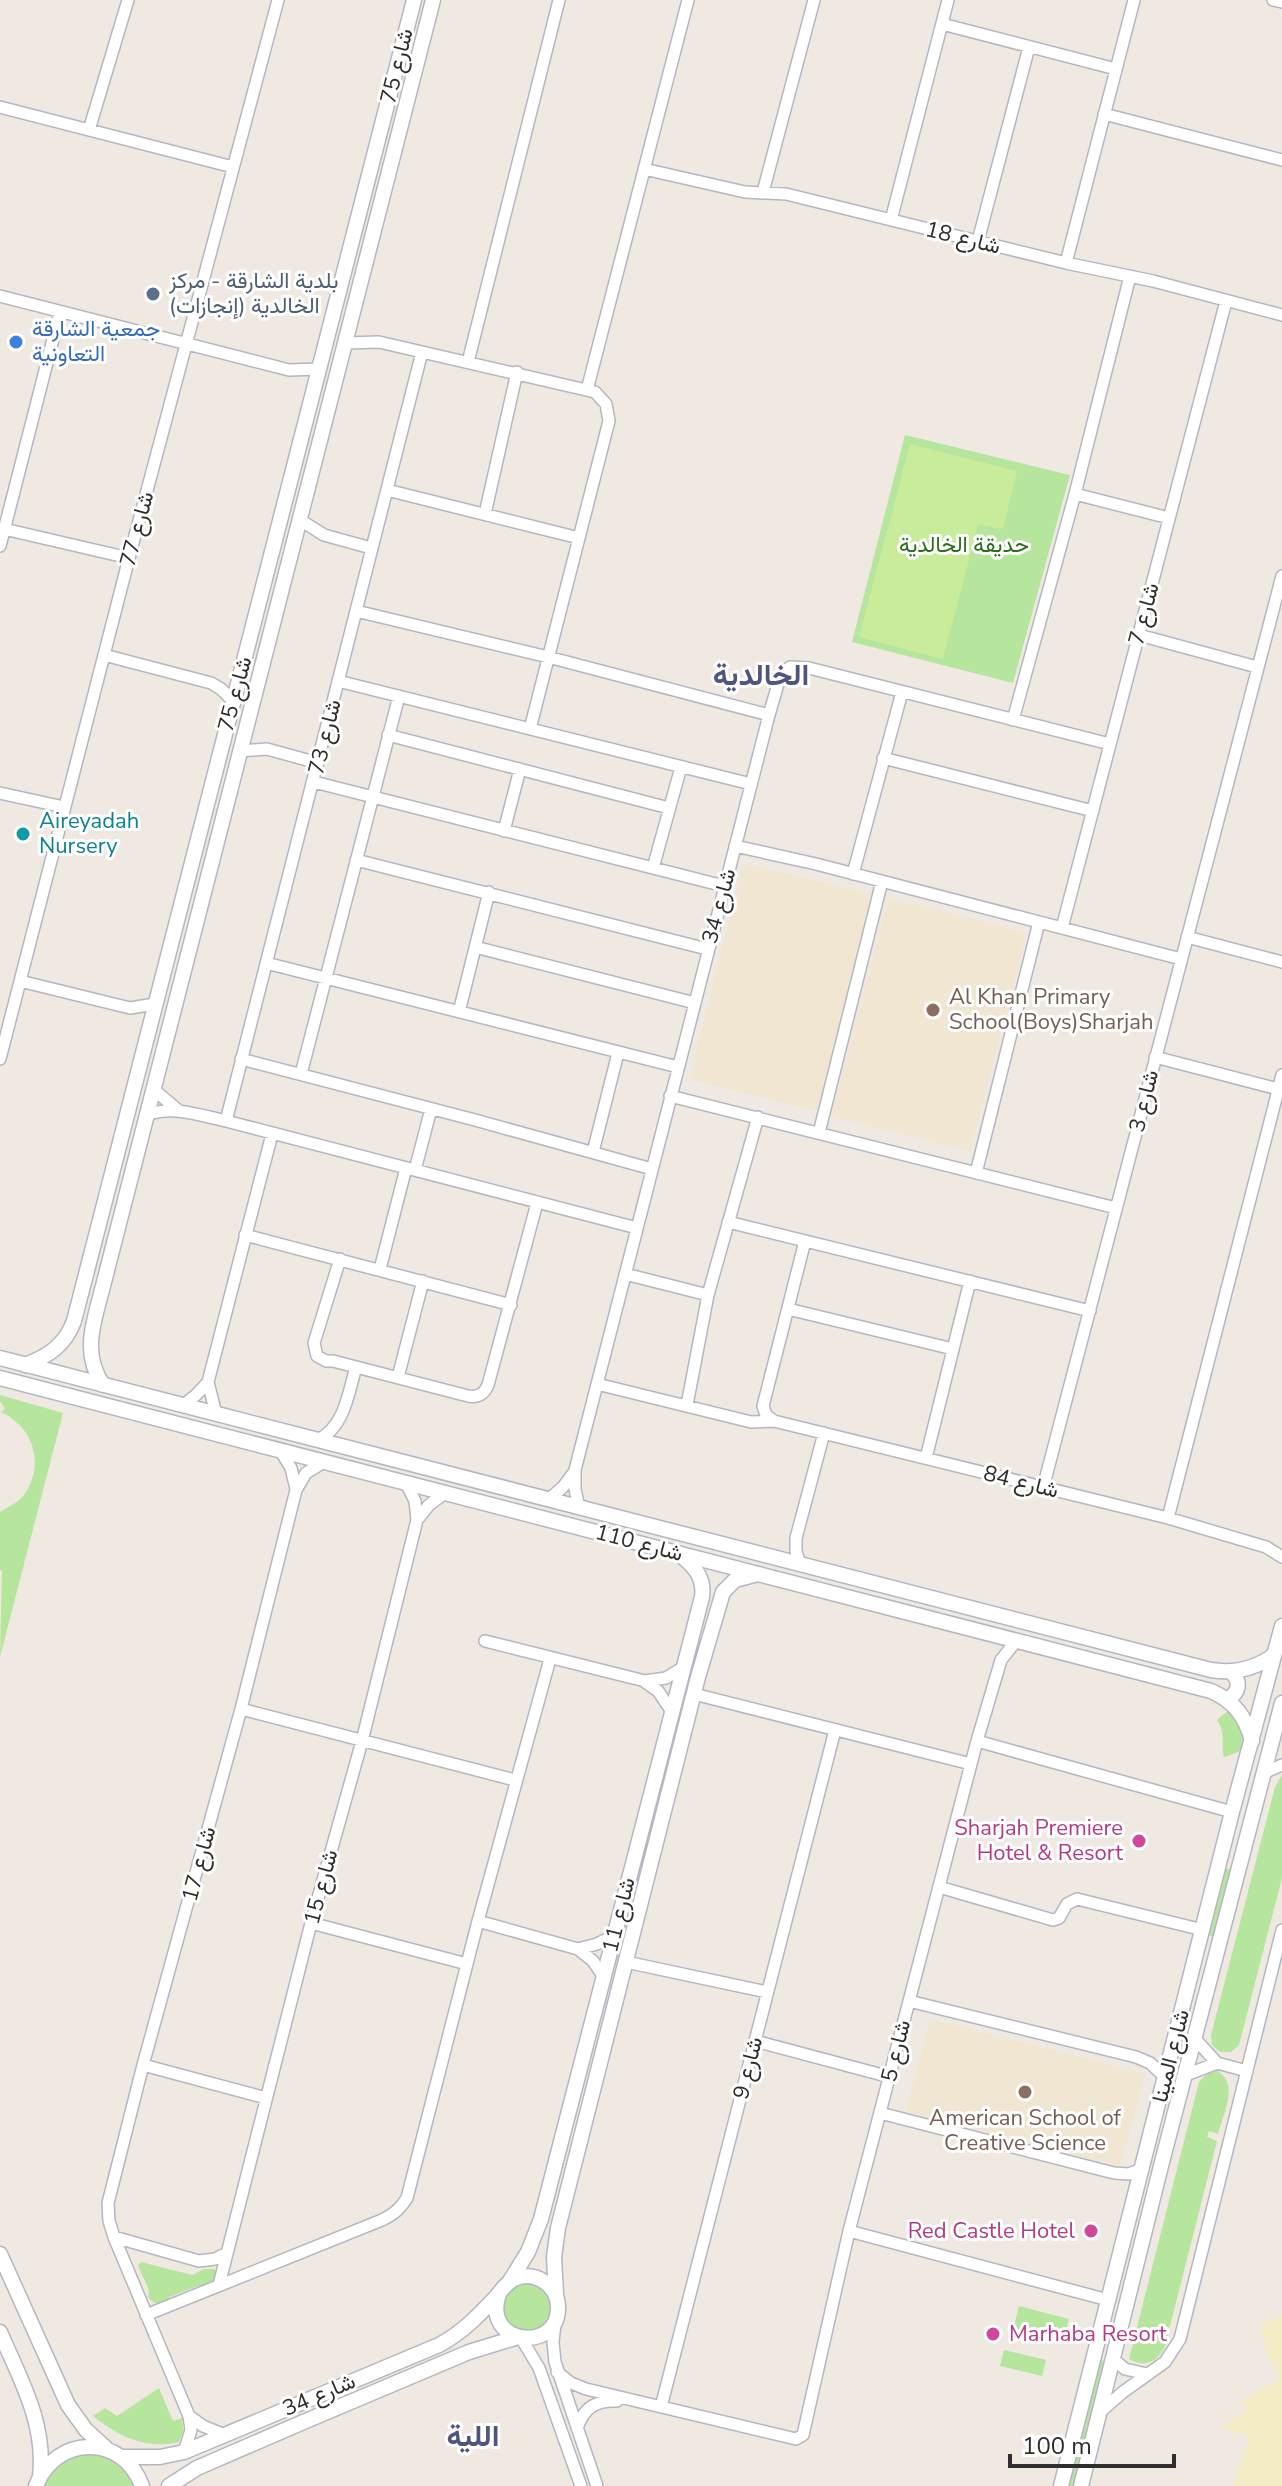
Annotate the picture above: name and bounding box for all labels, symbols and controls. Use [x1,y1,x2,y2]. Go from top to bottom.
street label: شارع 75 [373,25,421,107]
street label: شارع 18 [922,214,1004,262]
place label: بلدية الشارقة - مركز الخالدية (إنجازات) [168,266,338,321]
marker: بلدية الشارقة - مركز الخالدية (إنجازات) [144,285,162,303]
place label: جمعية الشارقة التعاونية [32,314,160,369]
marker: جمعية الشارقة التعاونية [7,333,25,351]
street label: شارع 77 [113,488,161,570]
park label: حديقة الخالدية [899,530,1029,560]
street label: شارع 7 [1121,580,1167,648]
street label: شارع 75 [211,653,259,735]
district label: الخالدية [713,655,809,696]
street label: شارع 73 [301,696,349,778]
place label: Aireyadah Nursery [39,806,139,861]
marker: Aireyadah Nursery [14,825,32,843]
street label: شارع 34 [695,865,743,947]
place label: Al Khan Primary School(Boys)Sharjah [949,982,1153,1037]
marker: Al Khan Primary School(Boys)Sharjah [924,1001,942,1019]
street label: شارع 3 [1122,1067,1166,1135]
street label: شارع 84 [980,1458,1062,1506]
street label: شارع 110 [592,1517,686,1569]
place label: Sharjah Premiere Hotel & Resort [954,1813,1123,1868]
street label: شارع 17 [175,1823,223,1905]
marker: Sharjah Premiere Hotel & Resort [1130,1832,1148,1850]
street label: شارع 15 [297,1846,345,1928]
street label: شارع 11 [595,1874,643,1956]
street label: شارع المينا [1145,2006,1197,2106]
street label: شارع 5 [874,2017,918,2085]
street label: شارع 9 [726,2034,770,2102]
marker: American School of Creative Science [1016,2083,1034,2101]
place label: American School of Creative Science [929,2103,1122,2158]
place label: Red Castle Hotel [908,2216,1075,2246]
marker: Red Castle Hotel [1082,2222,1100,2240]
place label: Marhaba Resort [1009,2319,1167,2349]
marker: Marhaba Resort [984,2325,1002,2343]
street label: شارع 34 [278,2366,360,2424]
district label: اللية [446,2416,500,2457]
scale bar [1010,2418,1174,2468]
text: 100 m [1022,2430,1092,2462]

